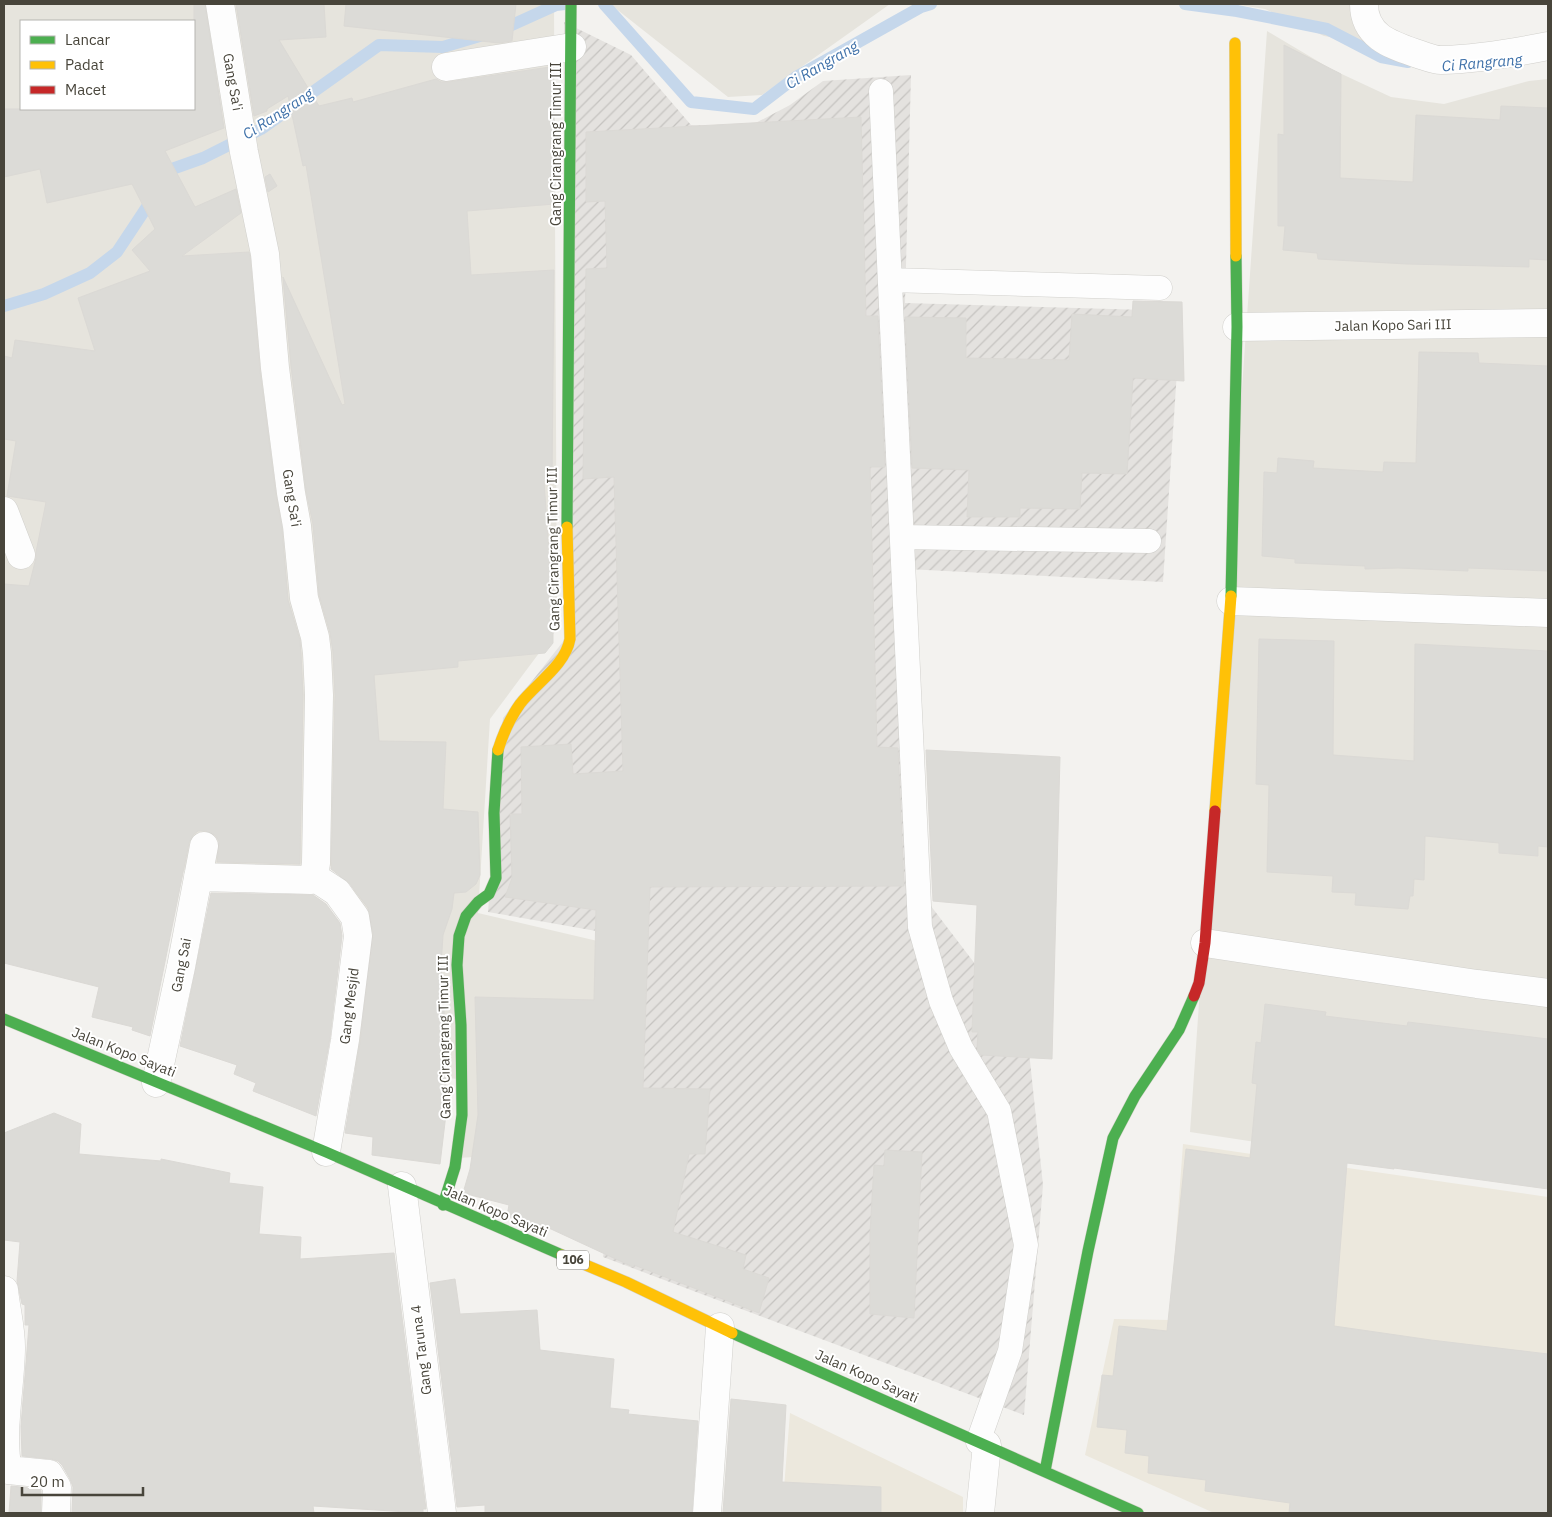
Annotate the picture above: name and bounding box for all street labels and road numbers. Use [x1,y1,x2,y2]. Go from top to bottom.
street label: Gang Sa'i [219,52,247,112]
street label: Gang Cirangrang Timur III [547,62,565,226]
street label: Jalan Kopo Sari III [1334,315,1452,335]
street label: Gang Cirangrang Timur III [543,467,563,631]
street label: Gang Sa'i [279,468,305,528]
street label: Gang Sai [167,936,195,994]
street label: Gang Cirangrang Timur III [434,955,454,1119]
street label: Gang Mesjid [335,967,363,1045]
street label: Jalan Kopo Sayati [69,1023,179,1081]
street label: Jalan Kopo Sayati [441,1181,551,1241]
road number: 106 [557,1250,589,1270]
street label: Gang Taruna 4 [407,1304,435,1396]
street label: Jalan Kopo Sayati [813,1345,921,1407]

